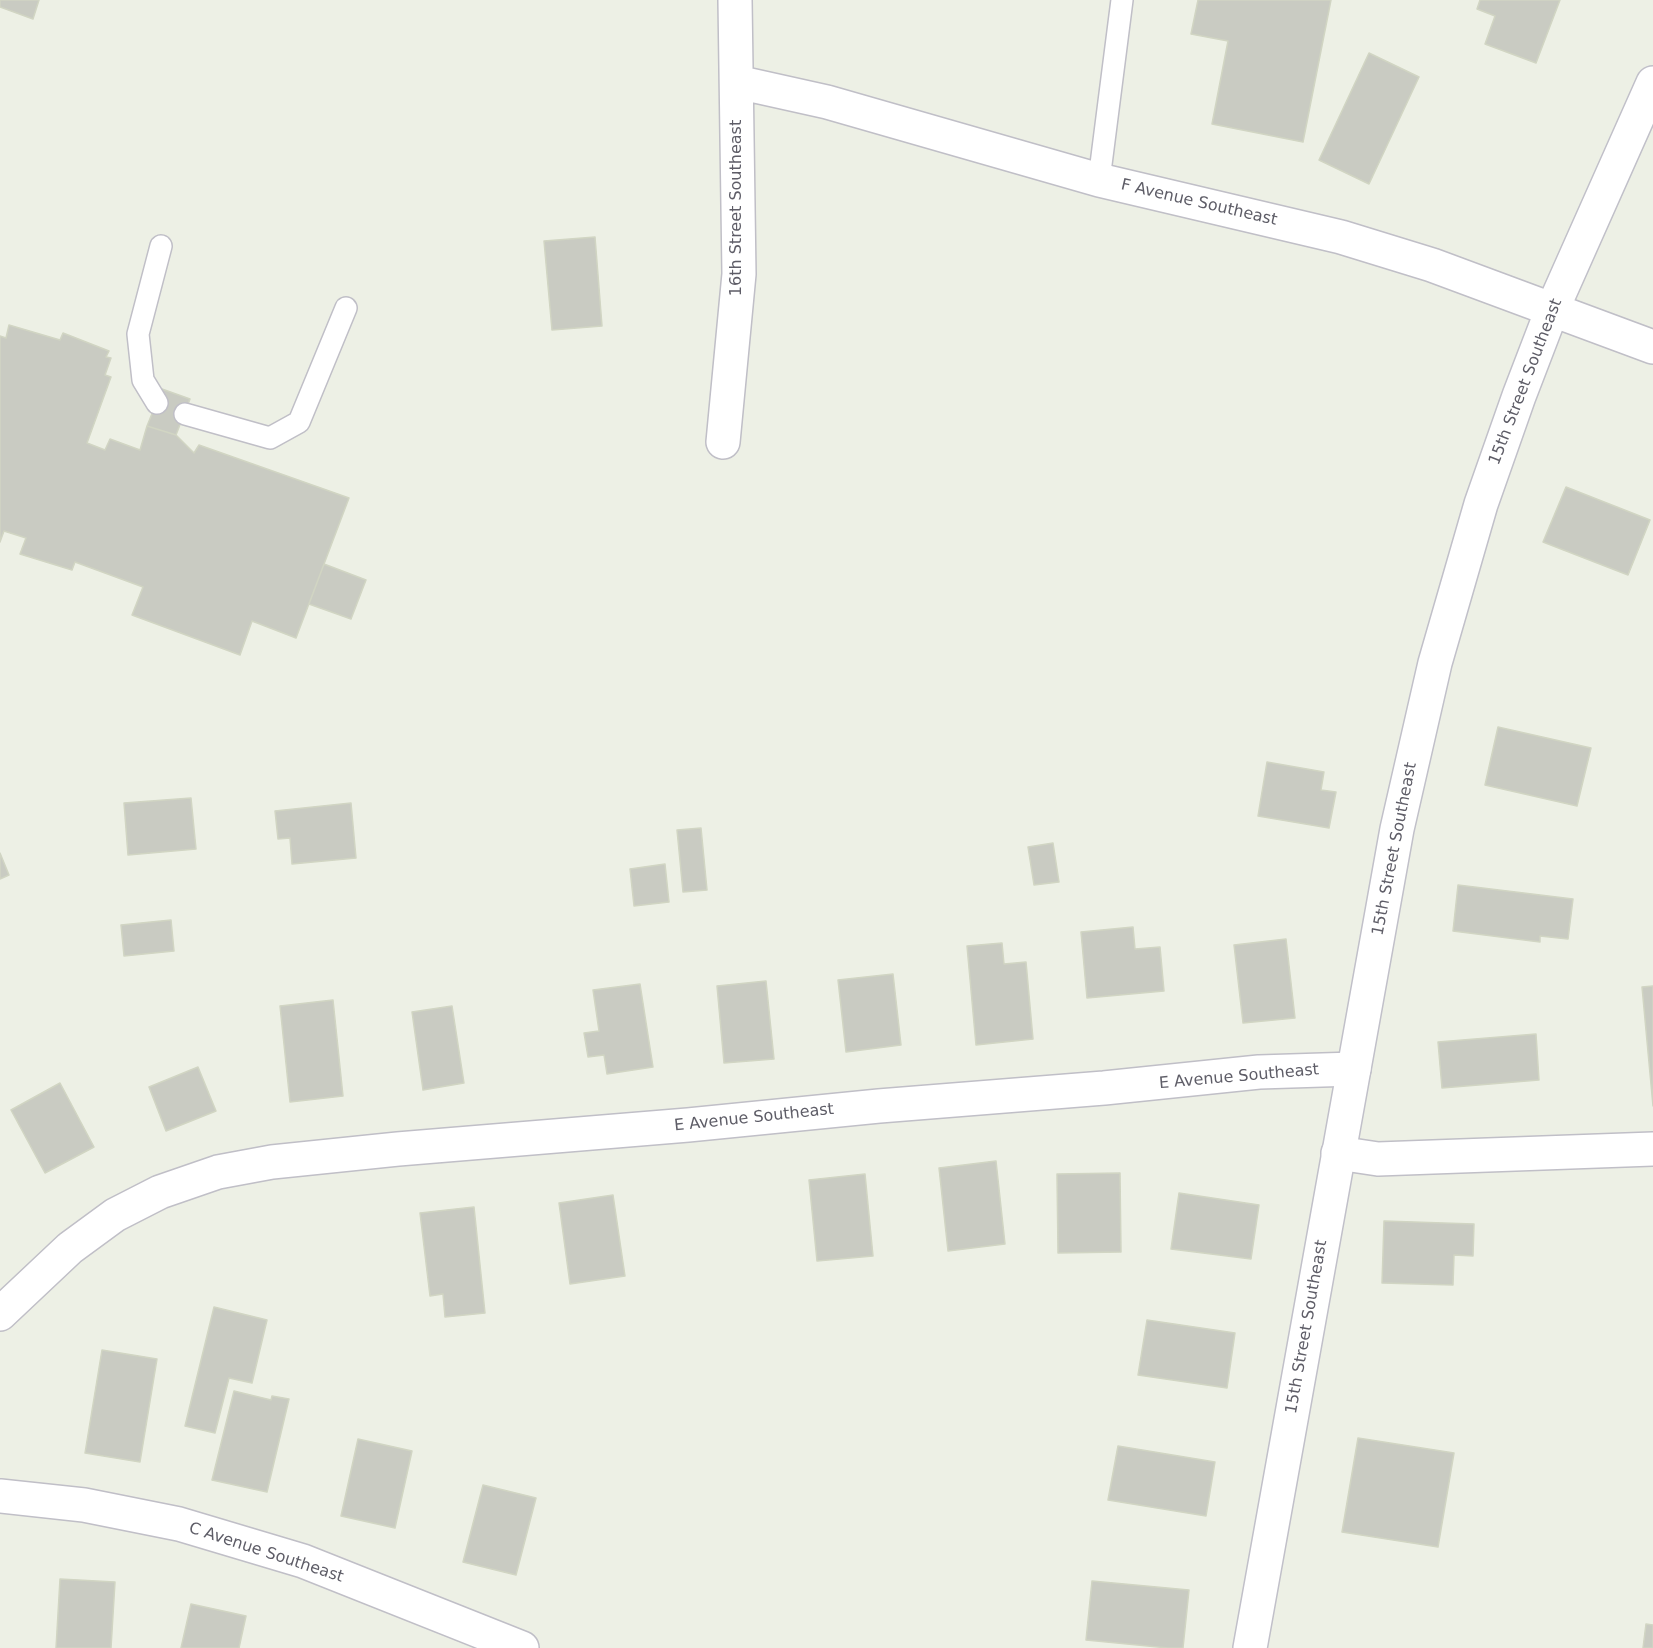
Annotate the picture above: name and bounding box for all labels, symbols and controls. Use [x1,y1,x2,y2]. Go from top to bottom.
street label: 16th Street Southeast [727,120,747,296]
street label: F Avenue Southeast [1119,176,1279,230]
street label: 15th Street Southeast [1485,296,1567,468]
street label: 15th Street Southeast [1369,761,1421,937]
street label: E Avenue Southeast [1158,1060,1320,1094]
street label: E Avenue Southeast [673,1100,835,1136]
street label: 15th Street Southeast [1282,1239,1332,1415]
street label: C Avenue Southeast [186,1519,346,1587]

